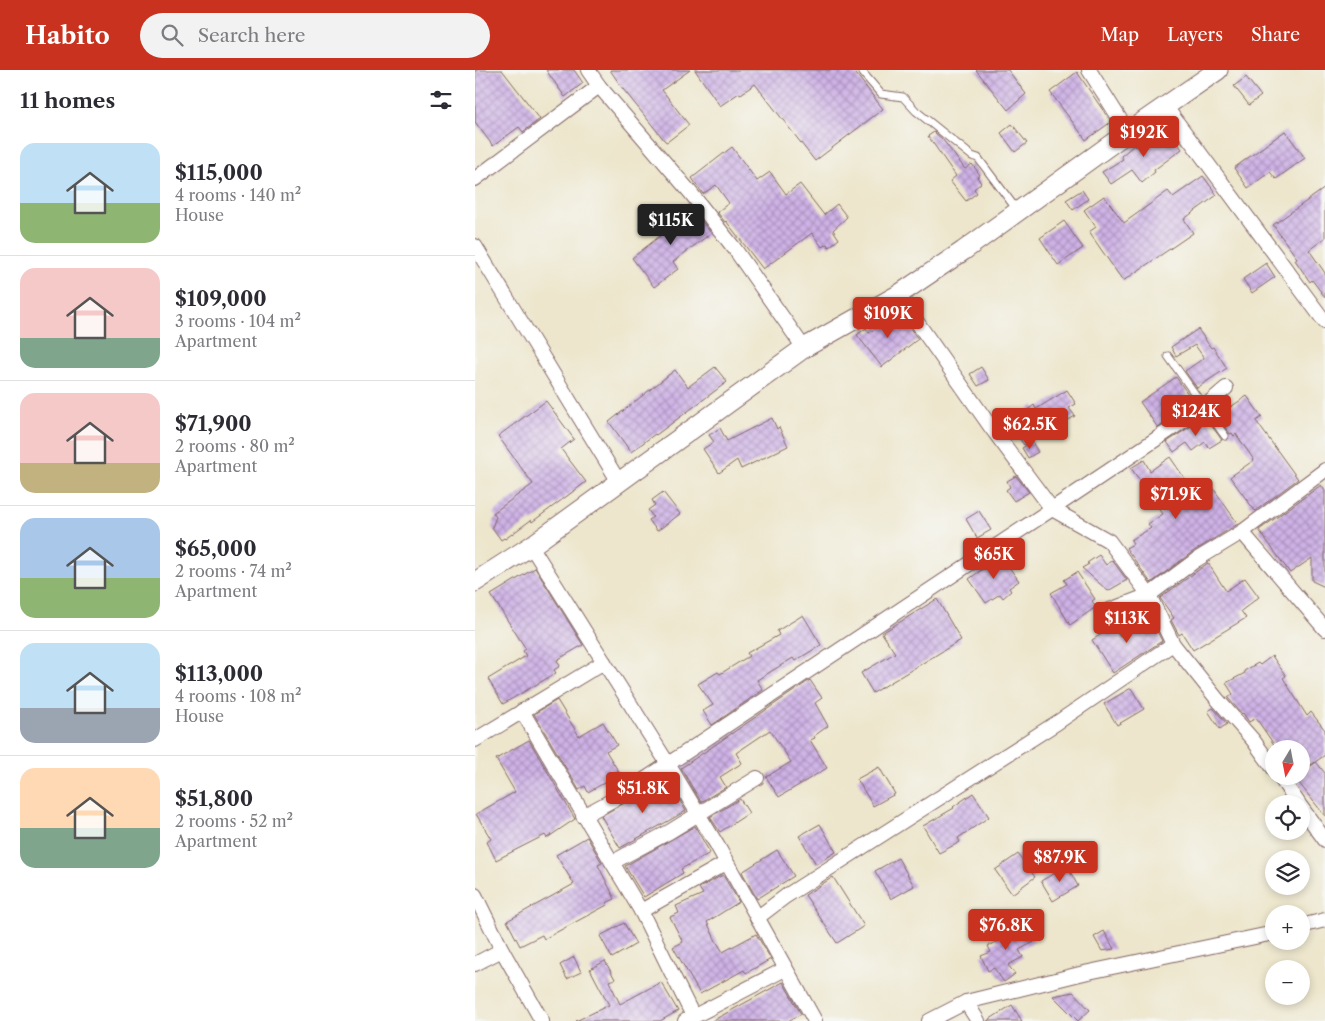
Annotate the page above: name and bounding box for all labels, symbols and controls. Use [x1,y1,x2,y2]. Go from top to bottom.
search box [140,13,490,58]
text: Habito [25,21,110,50]
icon: search [158,21,186,49]
text: Search here [198,24,305,47]
text: Map [1101,24,1139,46]
text: Layers [1167,24,1223,46]
text: Share [1251,24,1300,46]
icon: filters [427,86,455,114]
text: 11 homes [20,88,115,113]
pin: $192K [1109,116,1179,158]
text: $192K [1120,122,1168,142]
text: $115,000 [175,160,263,185]
icon: home [60,163,120,223]
text: 4 rooms · 140 m² [175,185,301,205]
pin: $115K [636,204,706,246]
text: House [175,205,224,225]
text: $115K [649,210,693,230]
text: $109,000 [175,286,267,311]
icon: home [60,288,120,348]
pin: $109K [853,296,923,339]
text: $109K [864,303,912,323]
text: 3 rooms · 104 m² [175,311,301,331]
text: Apartment [175,331,257,351]
pin: $124K [1161,394,1231,437]
text: $124K [1172,401,1220,421]
pin: $62.5K [989,408,1071,450]
text: $71,900 [175,411,252,436]
icon: home [60,413,120,473]
text: $62.5K [1003,414,1057,434]
text: 2 rooms · 80 m² [175,436,295,456]
text: Apartment [175,456,257,476]
pin: $71.9K [1135,478,1217,520]
text: $71.9K [1151,484,1201,504]
text: $65,000 [175,536,257,561]
icon: home [60,538,120,598]
pin: $65K [964,538,1024,580]
text: $65K [974,544,1014,564]
text: 2 rooms · 74 m² [175,561,292,581]
text: Apartment [175,581,257,601]
pin: $113K [1092,602,1162,644]
text: $113K [1104,608,1150,628]
text: $113,000 [175,661,263,686]
icon: home [60,663,120,723]
text: 4 rooms · 108 m² [175,686,302,706]
text: House [175,706,224,726]
north arrow [1265,740,1310,785]
map controls [1265,740,1310,1005]
pin: $51.8K [602,772,684,814]
text: $51.8K [617,778,669,798]
text: $51,800 [175,786,253,811]
icon: home [60,788,120,848]
button: locate [1265,795,1310,840]
text: 2 rooms · 52 m² [175,811,293,831]
text: Apartment [175,831,257,851]
pin: $87.9K [1019,840,1101,883]
text: $87.9K [1034,847,1086,867]
button: layers [1265,850,1310,895]
button: + [1265,905,1310,950]
pin: $76.8K [965,908,1047,951]
text: $76.8K [979,915,1033,935]
button: − [1265,960,1310,1005]

